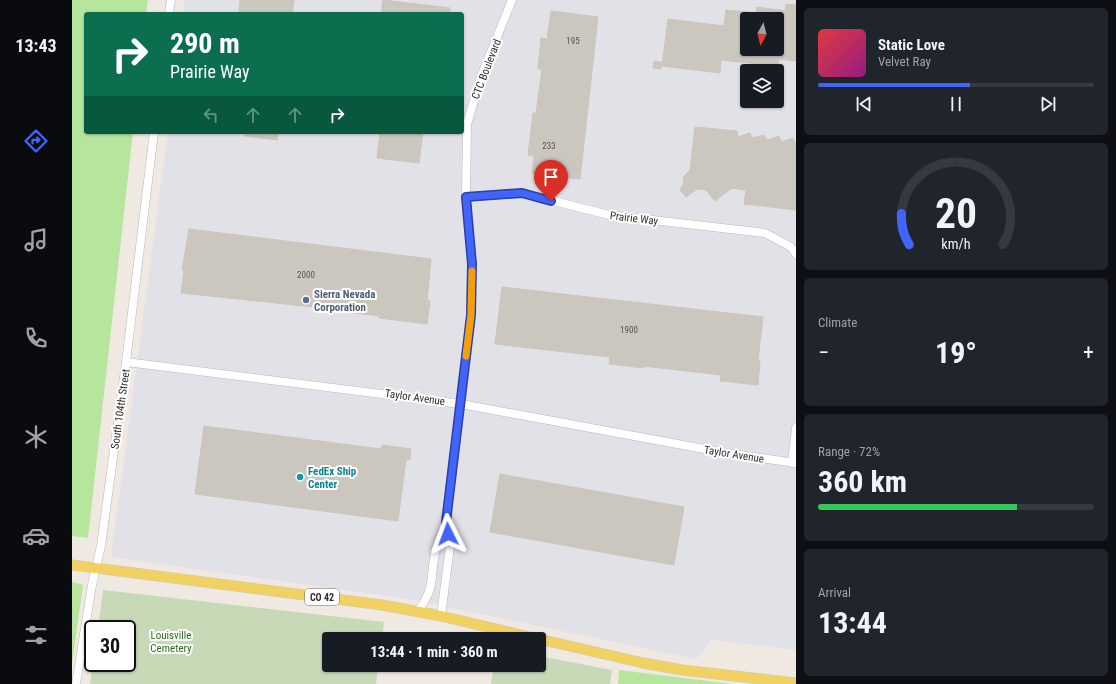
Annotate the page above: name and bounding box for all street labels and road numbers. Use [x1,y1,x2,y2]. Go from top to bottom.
street label: CTC Boulevard [469,37,504,101]
street label: Prairie Way [609,209,659,228]
street label: South 104th Street [108,368,133,450]
street label: Taylor Avenue [384,387,446,408]
street label: Taylor Avenue [703,443,765,466]
road number: CO 42 [305,589,339,605]

